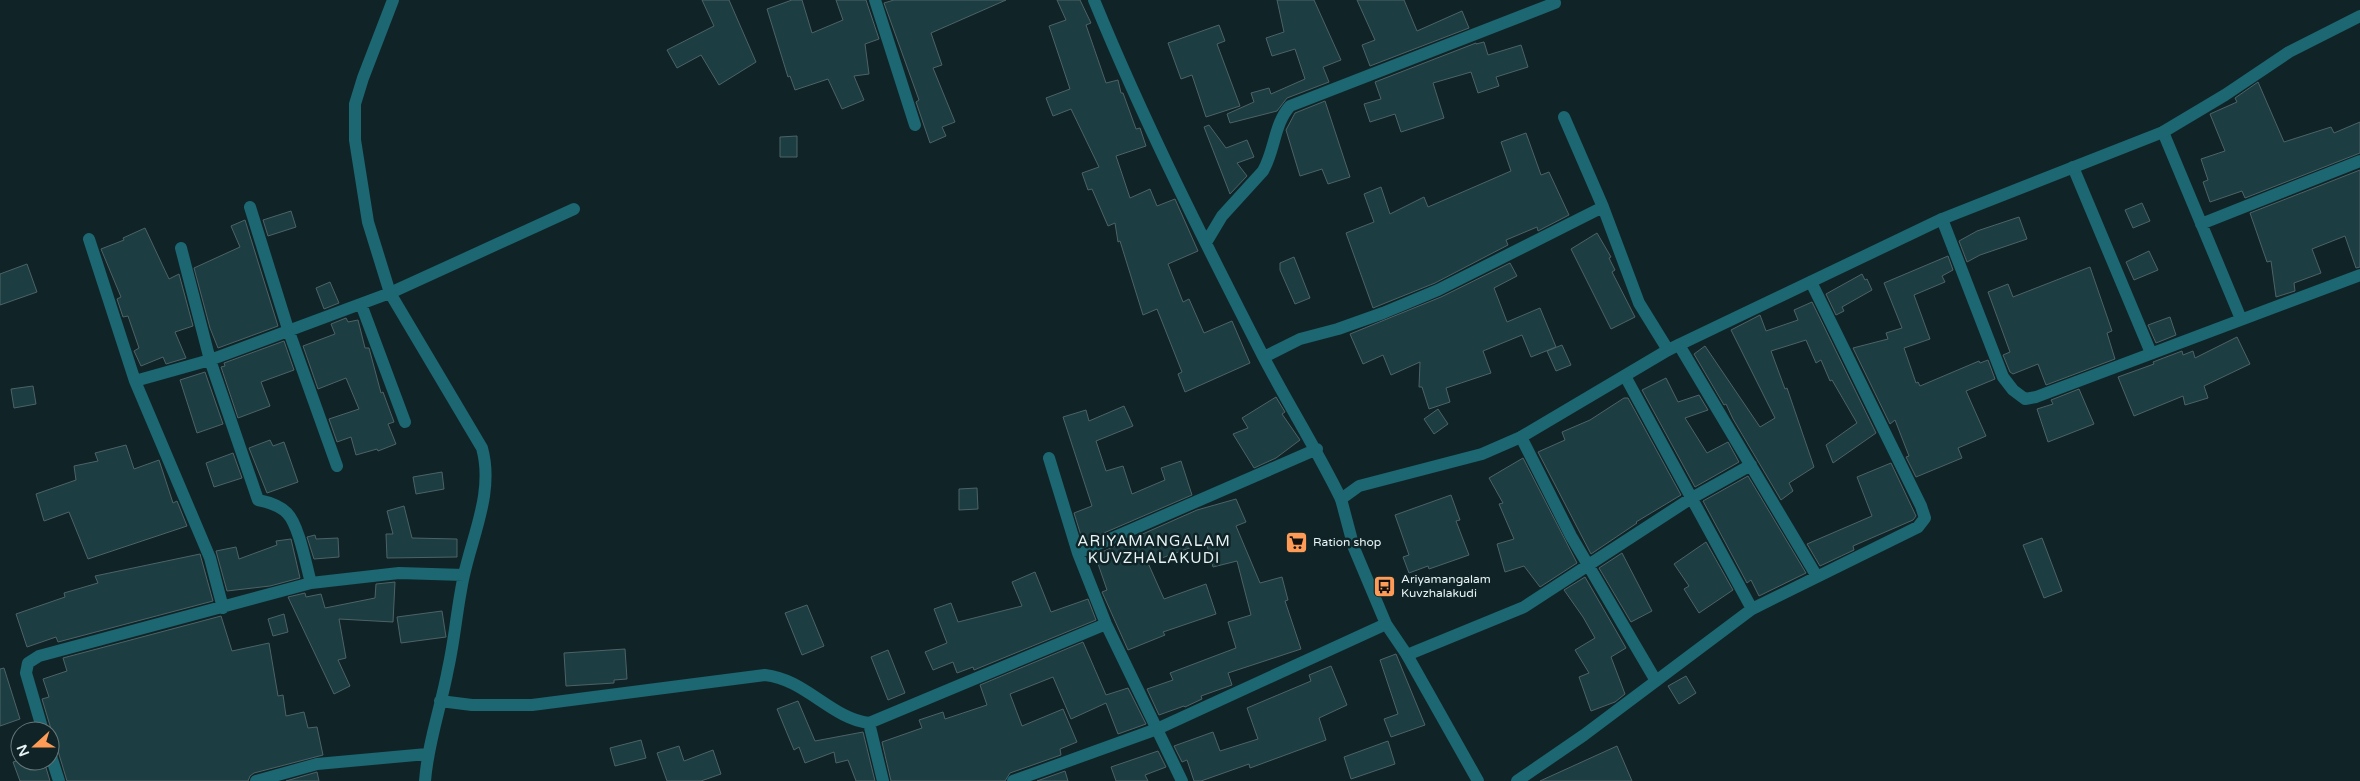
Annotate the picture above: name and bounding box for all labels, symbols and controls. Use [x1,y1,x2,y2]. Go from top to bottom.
supermarket icon: Ration shop [1285,530,1309,554]
district label: ARIYAMANGALAM KUVZHALAKUDI [1077,532,1231,567]
place label: Ration shop [1313,535,1381,549]
place label: Ariyamangalam Kuvzhalakudi [1401,572,1491,600]
bus stop icon: Ariyamangalam Kuvzhalakudi [1373,574,1397,598]
north arrow [10,721,60,771]
text: N [13,742,33,759]

